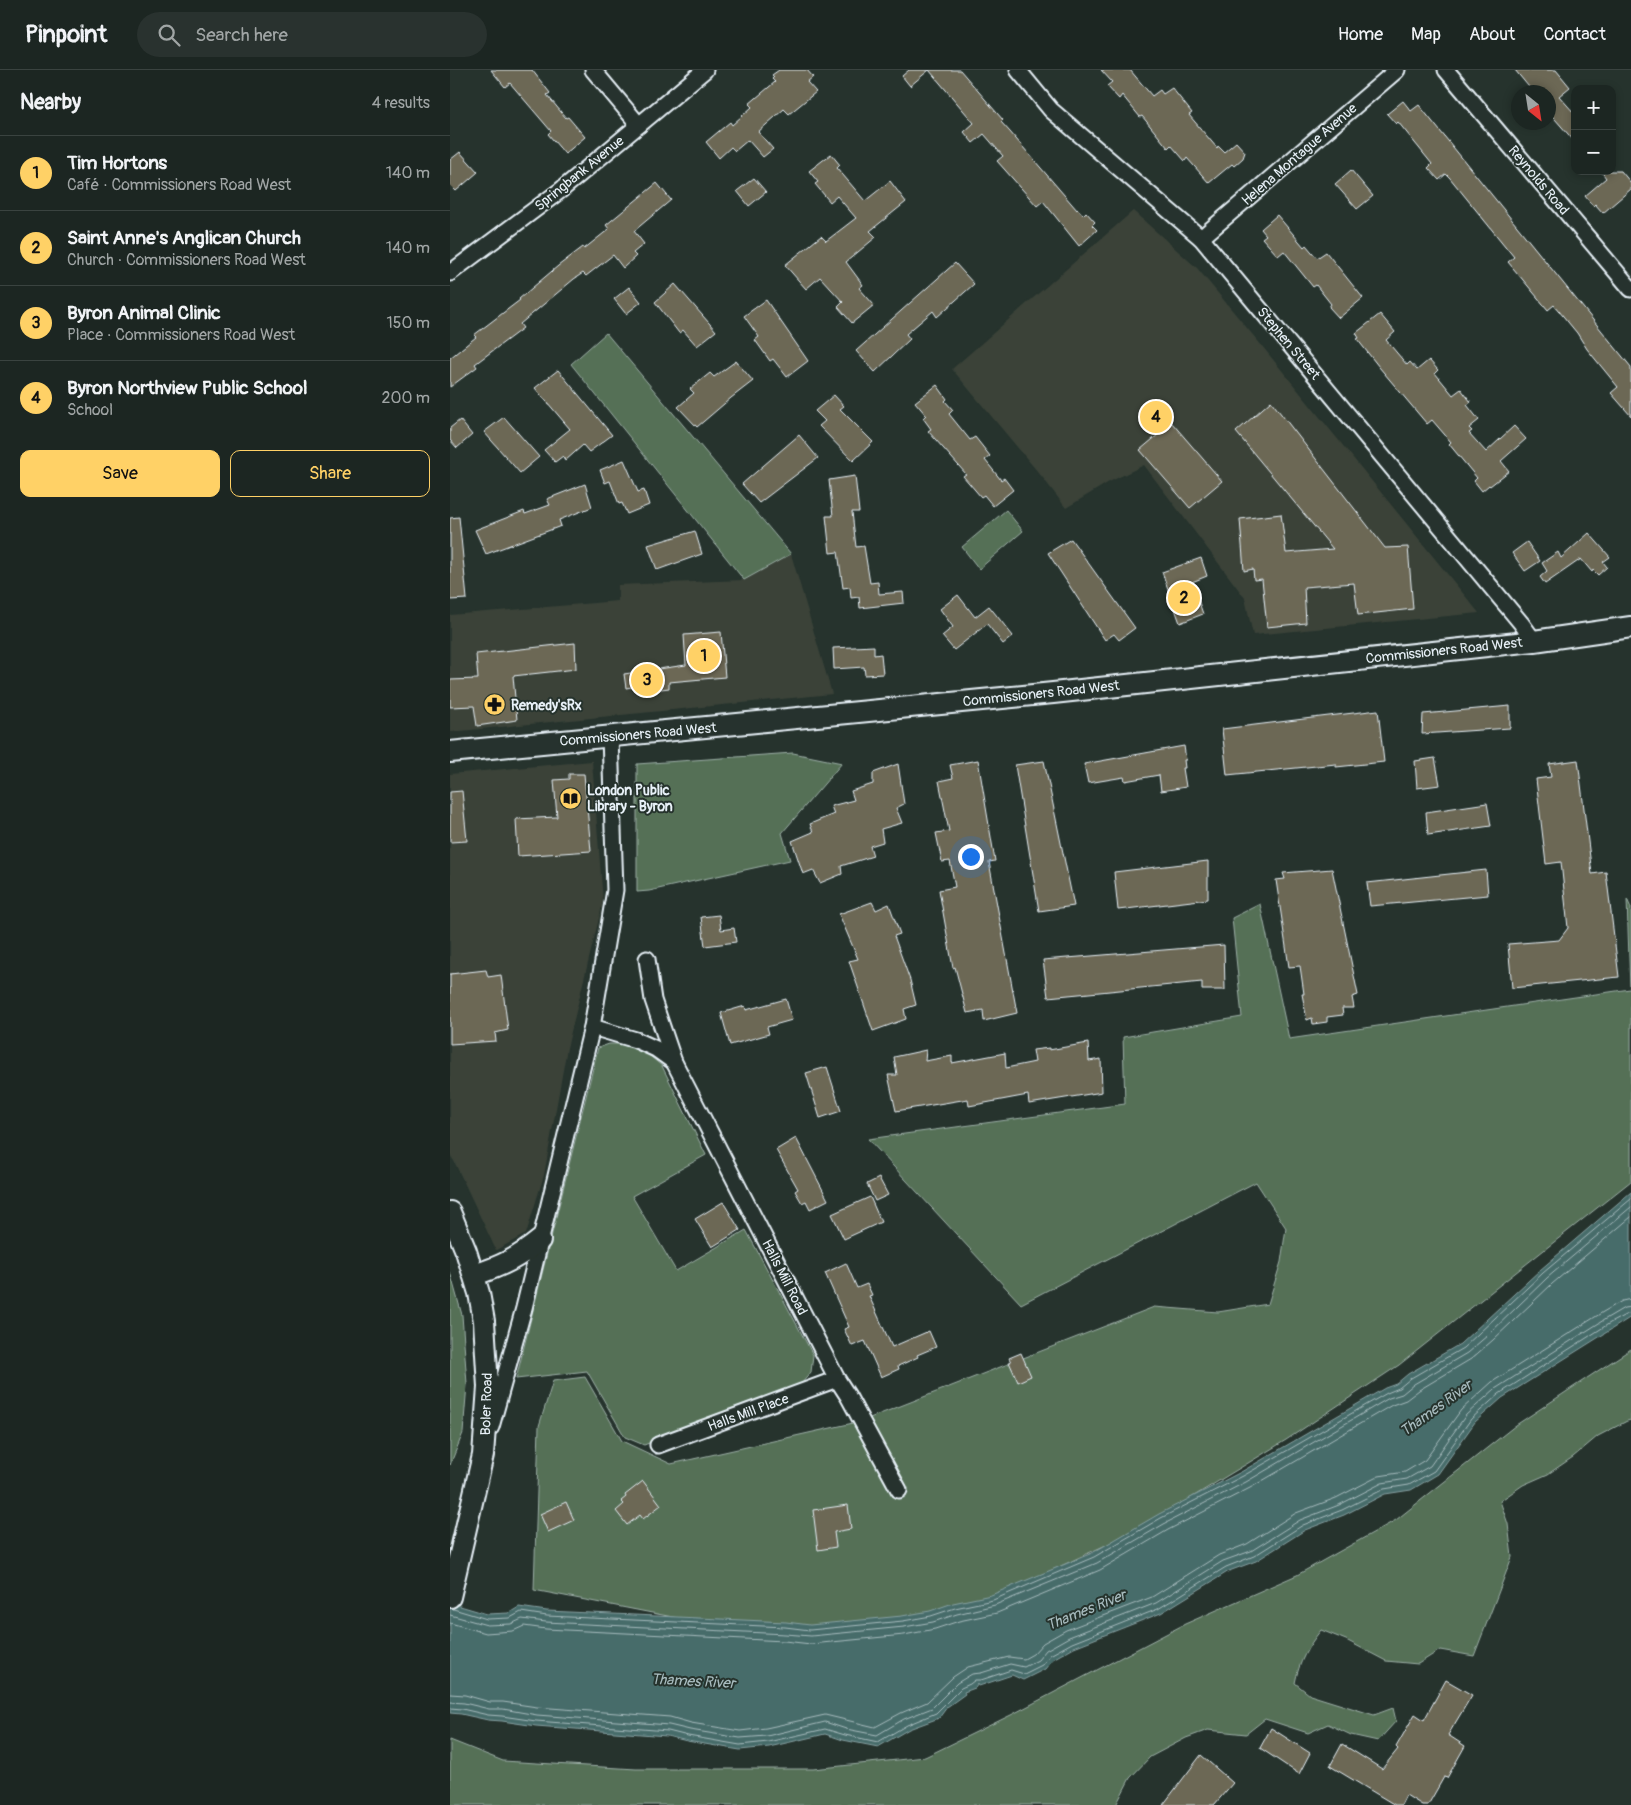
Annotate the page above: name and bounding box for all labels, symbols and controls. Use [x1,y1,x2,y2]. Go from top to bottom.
search box [137,12,487,57]
text: Pinpoint [25,20,107,49]
icon: search [155,21,183,49]
text: Search here [195,23,288,47]
text: Home [1338,23,1383,46]
text: Map [1411,23,1441,46]
text: About [1469,23,1515,46]
text: Contact [1543,23,1606,46]
north arrow [1511,85,1556,130]
map controls [1571,85,1616,175]
button: + [1571,85,1616,130]
text: Nearby [20,89,81,116]
text: 4 results [372,93,430,113]
street label: Helena Montague Avenue [1238,100,1360,209]
button: − [1571,130,1616,175]
street label: Springbank Avenue [531,132,627,215]
street label: Reynolds Road [1505,142,1573,219]
text: Tim Hortons [67,151,167,175]
text: 1 [33,163,39,183]
text: 140 m [386,163,430,183]
text: Café · Commissioners Road West [67,175,291,195]
text: Saint Anne's Anglican Church [67,226,301,250]
text: 2 [32,238,40,258]
text: 140 m [386,238,430,258]
text: Church · Commissioners Road West [67,250,306,270]
text: Byron Animal Clinic [67,301,221,325]
street label: Stephen Street [1253,304,1324,383]
text: 3 [32,313,40,333]
text: 150 m [386,313,430,333]
text: Place · Commissioners Road West [67,325,295,345]
text: Byron Northview Public School [67,376,307,400]
text: 4 [31,388,41,408]
text: 200 m [382,388,430,408]
pin: 4 [1140,398,1172,436]
text: School [67,400,113,420]
button: Save [20,450,220,497]
button: Share [230,450,430,497]
pin: 2 [1168,579,1200,617]
street label: Commissioners Road West [1365,634,1524,667]
pin: 1 [688,637,720,675]
pin: 3 [631,661,663,699]
street label: Commissioners Road West [962,677,1121,710]
pharmacy icon: Remedy'sRx [483,693,507,717]
place label: Remedy'sRx [511,697,582,714]
street label: Commissioners Road West [559,719,718,750]
place label: London Public Library - Byron [587,782,673,815]
library icon: London Public Library - Byron [559,786,583,810]
your location [958,844,984,870]
street label: Halls Mill Road [758,1237,811,1318]
street label: Boler Road [477,1372,496,1436]
water label: Thames River [1397,1375,1477,1441]
street label: Halls Mill Place [705,1390,791,1435]
water label: Thames River [1044,1585,1130,1635]
water label: Thames River [650,1670,737,1693]

